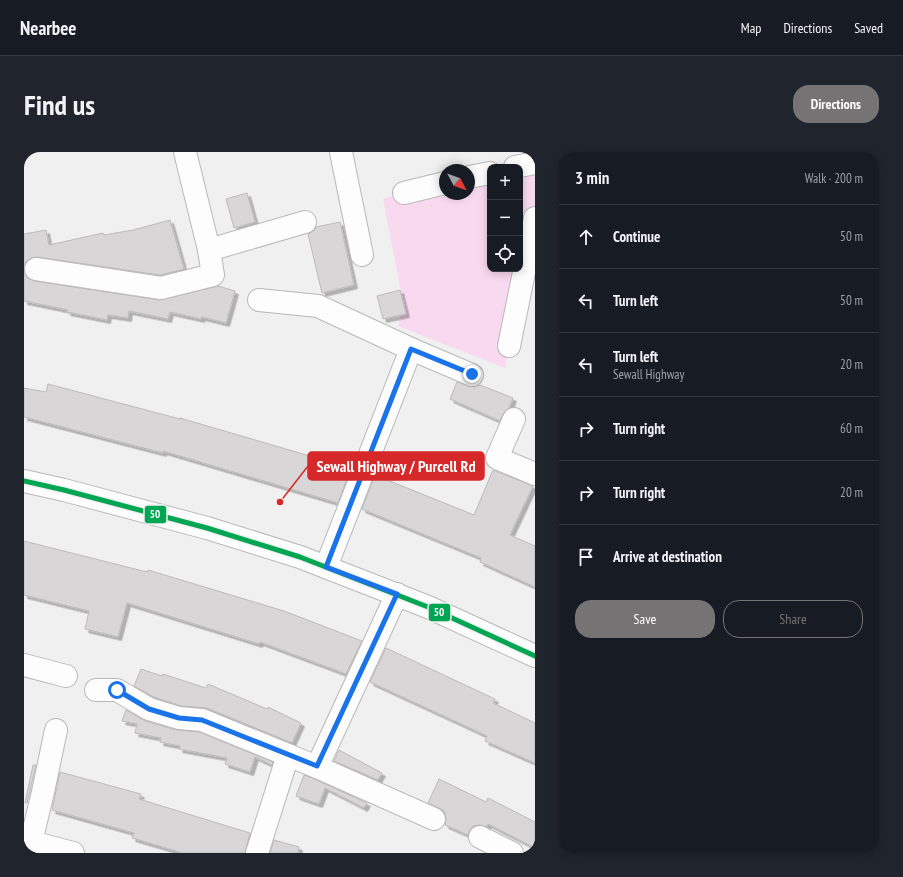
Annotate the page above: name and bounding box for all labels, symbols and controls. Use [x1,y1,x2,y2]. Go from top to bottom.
text: Nearbee [20,16,77,40]
text: Map [741,19,761,37]
text: Directions [783,19,832,37]
text: Saved [854,19,883,37]
button: Directions [793,85,879,123]
text: Find us [24,86,95,123]
north arrow [439,164,475,200]
map controls [487,164,523,272]
button: + [487,164,523,200]
text: 3 min [575,167,609,189]
text: Walk · 200 m [805,170,863,187]
button: − [487,200,523,236]
icon: ahead [575,226,597,248]
text: Continue [613,227,660,246]
text: 50 m [840,228,863,245]
button: locate [487,236,523,272]
icon: left [575,290,597,312]
text: Turn left [613,291,658,310]
text: 50 m [840,292,863,309]
text: Turn left [613,347,658,366]
icon: left [575,354,597,376]
text: 20 m [840,356,863,373]
route end [463,365,481,383]
text: Sewall Highway [613,366,684,383]
icon: right [575,418,597,440]
text: Turn right [613,419,665,438]
text: 60 m [840,420,863,437]
callout: Sewall Highway / Purcell Rd [308,452,484,480]
text: Sewall Highway / Purcell Rd [316,456,476,476]
icon: right [575,482,597,504]
text: Turn right [613,483,665,502]
text: 20 m [840,484,863,501]
line badge: 50 [144,505,167,524]
text: 50 [150,507,160,521]
icon: arrive [575,546,597,568]
text: Arrive at destination [613,547,722,566]
button: Save [575,600,715,638]
button: Share [723,600,863,638]
line badge: 50 [428,603,451,622]
text: 50 [434,605,444,619]
route start [108,681,126,699]

